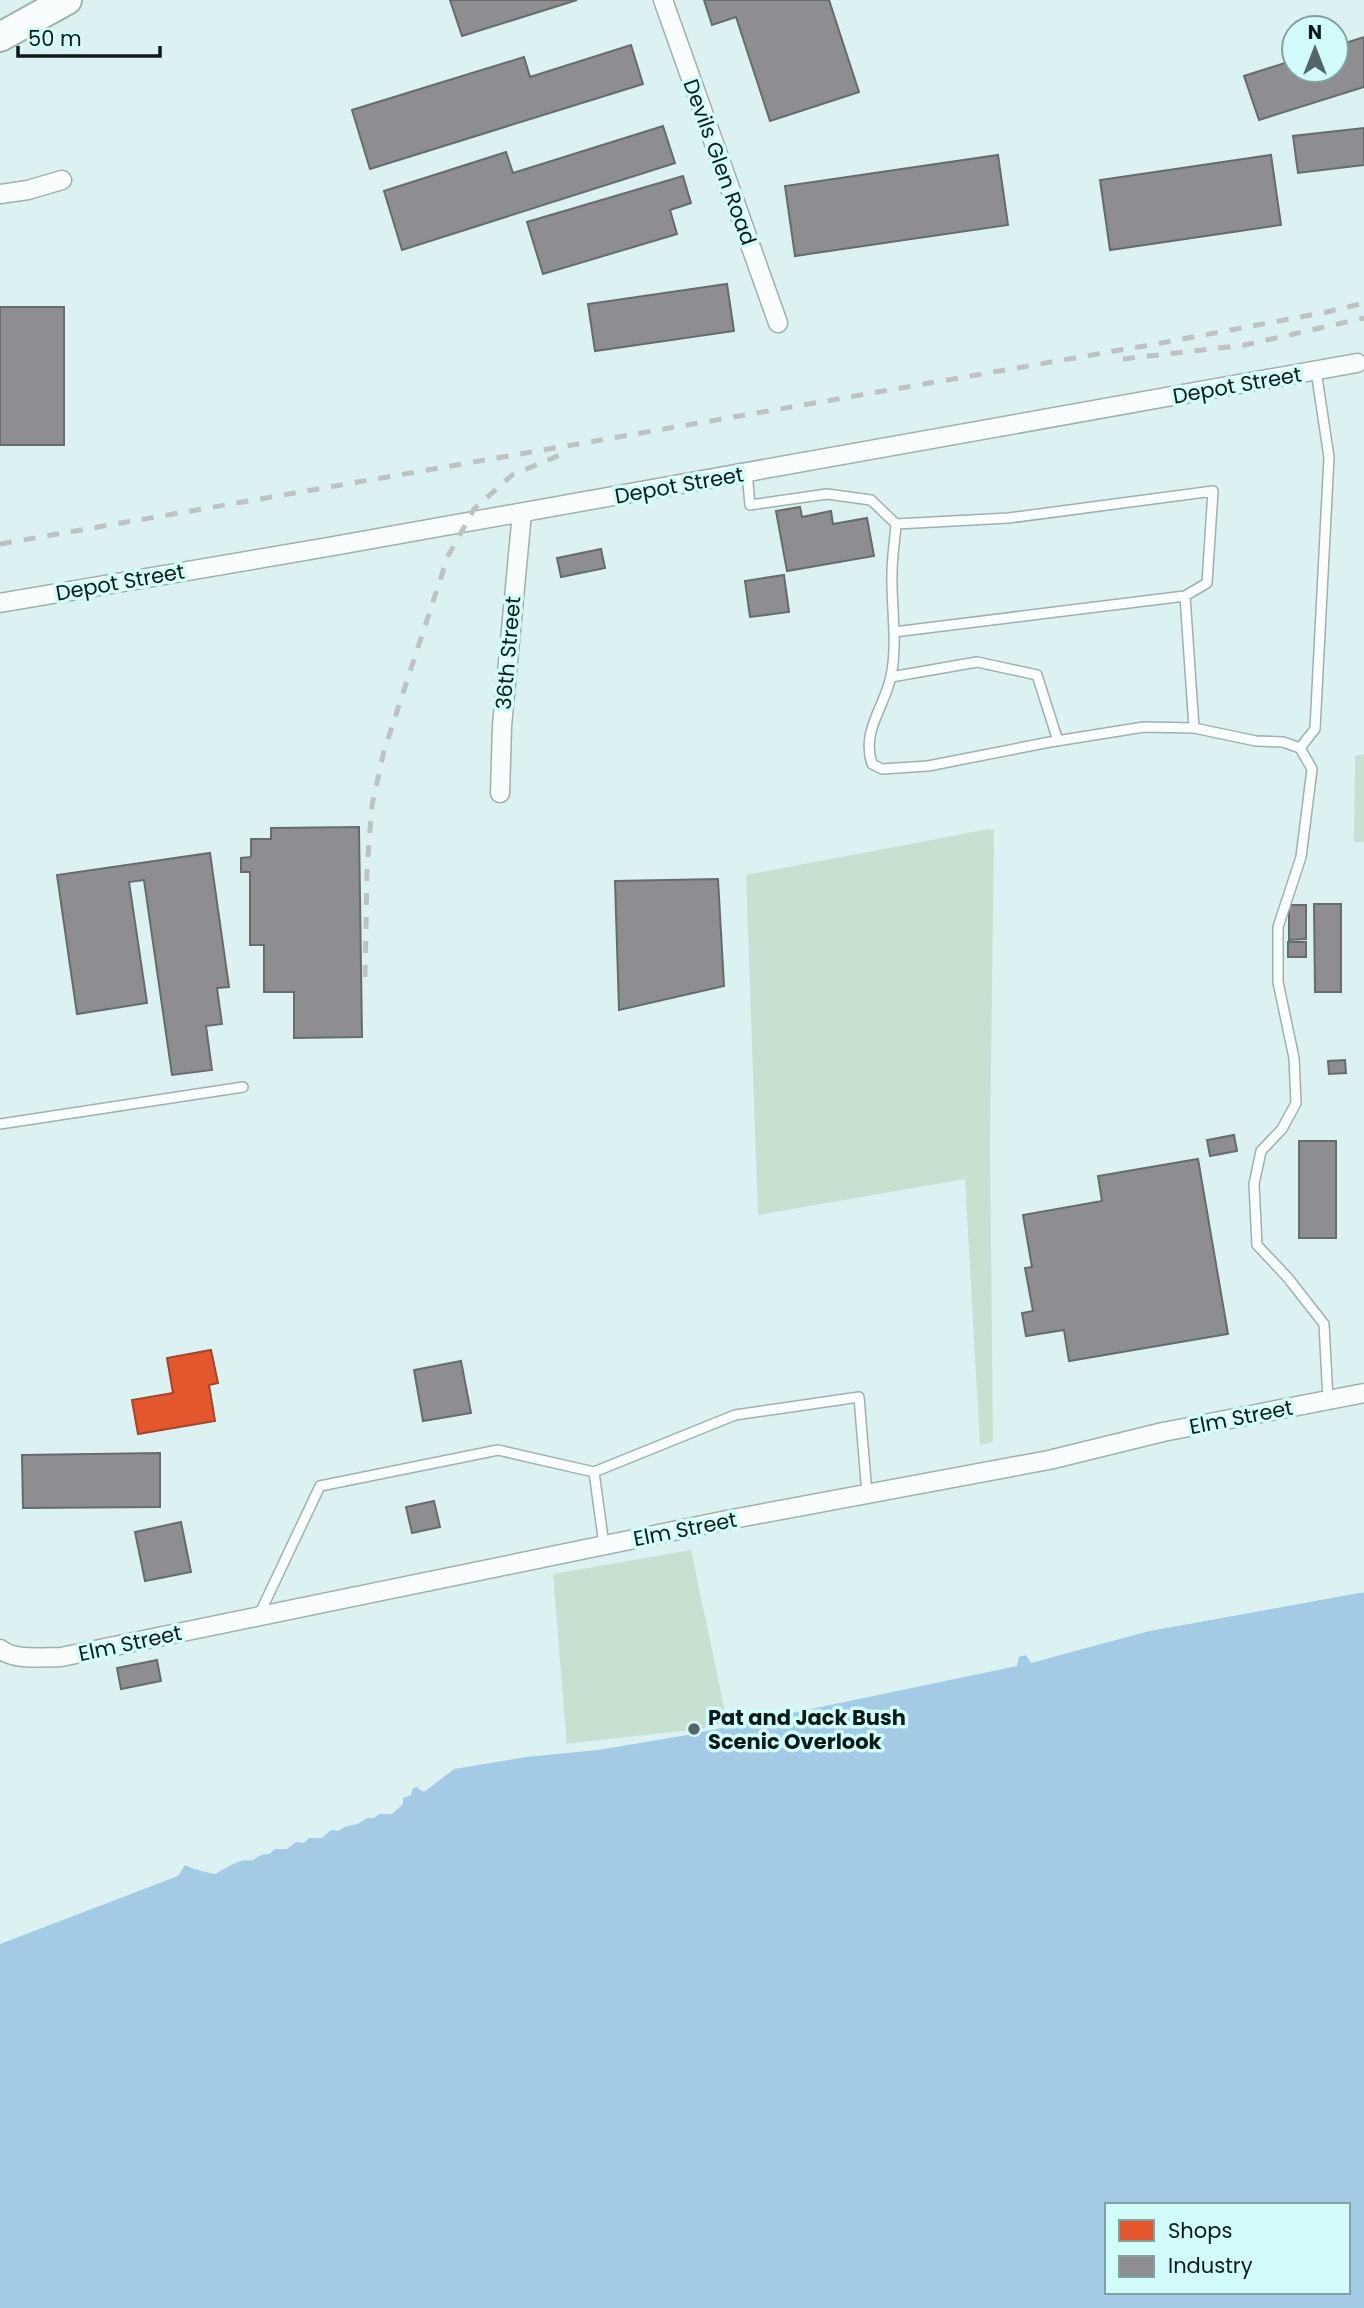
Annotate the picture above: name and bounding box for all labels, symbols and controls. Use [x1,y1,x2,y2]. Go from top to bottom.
scale bar [18,14,159,58]
north arrow [1280,14,1350,84]
text: N [1308,19,1322,46]
text: 50 m [28,24,82,53]
street label: Devils Glen Road [676,75,764,249]
street label: Depot Street [1170,359,1304,411]
street label: Depot Street [612,459,746,511]
street label: Depot Street [53,556,187,608]
street label: 36th Street [489,595,527,711]
street label: Elm Street [1187,1393,1295,1441]
street label: Elm Street [631,1505,739,1553]
street label: Elm Street [76,1618,184,1668]
place label: Pat and Jack Bush Scenic Overlook [708,1703,906,1756]
marker: Pat and Jack Bush Scenic Overlook [686,1721,702,1737]
legend [1105,2203,1350,2294]
text: Shops [1168,2216,1232,2245]
text: Industry [1168,2251,1253,2280]

